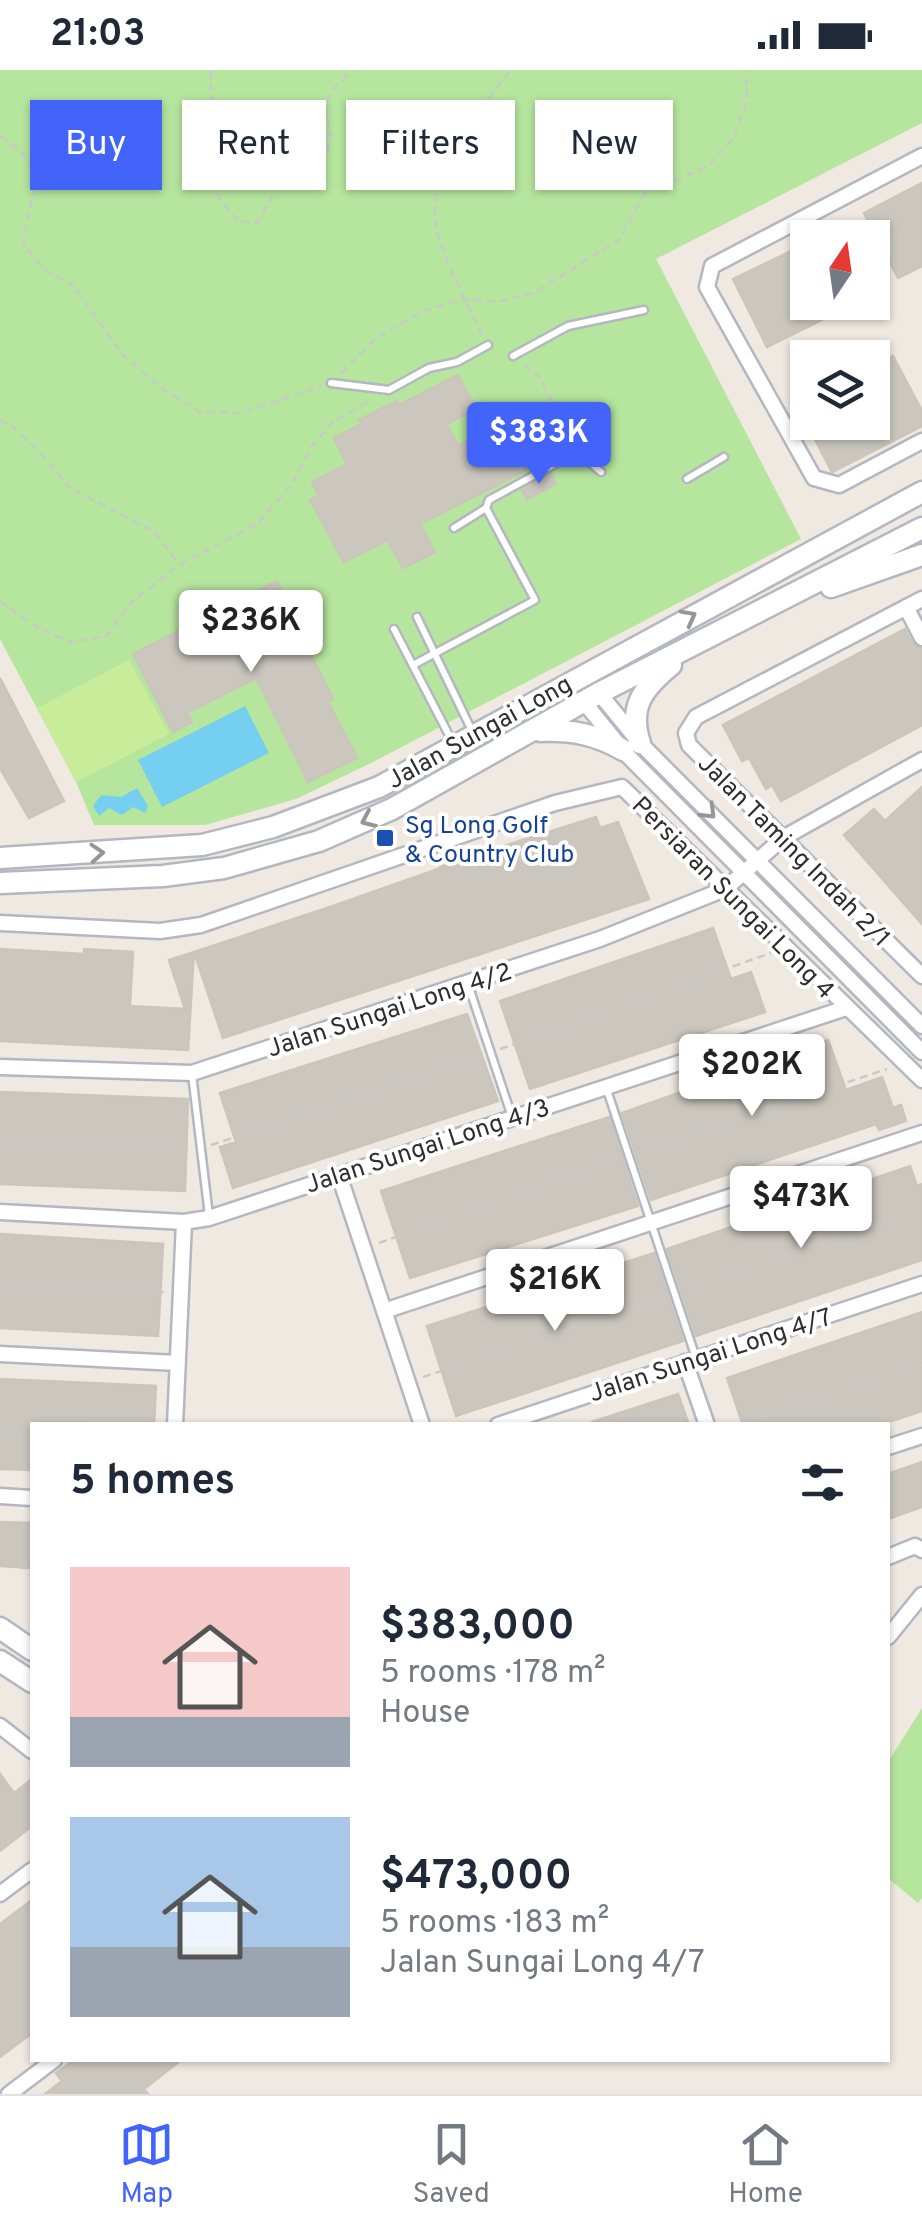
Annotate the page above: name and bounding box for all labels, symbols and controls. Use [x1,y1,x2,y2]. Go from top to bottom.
text: 21:03 [50,11,145,60]
chip: Buy [30,100,162,190]
chip: Rent [182,100,326,190]
chip: Filters [346,100,515,190]
chip: New [535,100,673,190]
north arrow [790,220,890,320]
map controls [790,220,890,440]
button: layers [790,340,890,440]
pin: $383K [469,402,609,487]
text: $383K [489,414,589,454]
pin: $236K [181,590,321,675]
text: $236K [201,602,301,642]
one-way arrow [679,610,697,629]
street label: Jalan Sungai Long [382,670,578,798]
street label: Jalan Taming Indah 2/1 [690,749,896,955]
street label: Persiaran Sungai Long 4 [624,791,840,1007]
one-way arrow [697,800,715,818]
one-way arrow [360,808,378,828]
place label: Sg Long Golf & Country Club [405,811,574,872]
marker: Sg Long Golf & Country Club [374,827,396,849]
one-way arrow [90,843,106,864]
street label: Jalan Sungai Long 4/2 [264,957,516,1067]
pin: $202K [682,1034,822,1119]
text: $202K [701,1046,803,1086]
street label: Jalan Sungai Long 4/3 [302,1093,554,1202]
pin: $473K [731,1166,871,1251]
text: $473K [752,1178,850,1218]
pin: $216K [485,1249,625,1334]
text: $216K [508,1261,602,1301]
street label: Jalan Sungai Long 4/7 [585,1302,836,1411]
icon: filters [795,1455,850,1510]
text: 5 homes [70,1456,235,1509]
text: $383,000 [380,1601,575,1654]
icon: home [150,1607,270,1727]
text: 5 rooms · 178 m² [380,1654,606,1694]
text: House [380,1694,470,1734]
text: $473,000 [380,1851,572,1904]
icon: home [150,1857,270,1977]
text: 5 rooms · 183 m² [380,1904,609,1944]
text: Jalan Sungai Long 4/7 [380,1944,705,1984]
tab: Map [119,2117,174,2213]
tab: Saved [413,2117,490,2213]
tab: Home [728,2117,803,2213]

